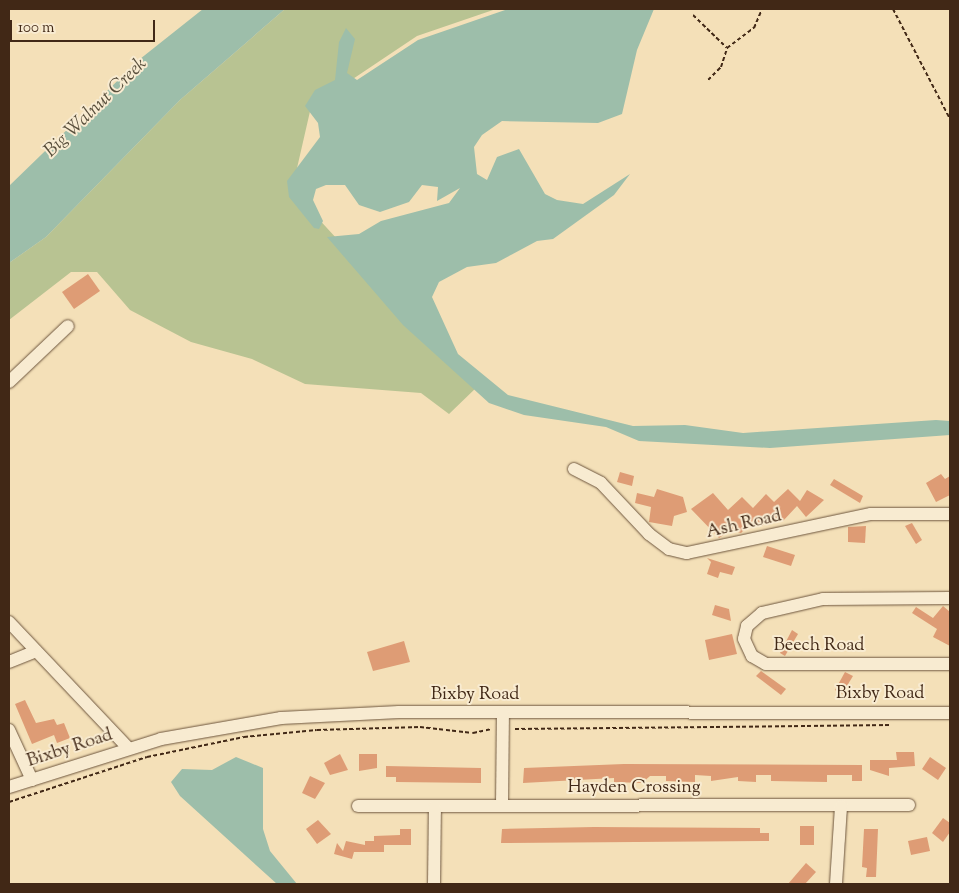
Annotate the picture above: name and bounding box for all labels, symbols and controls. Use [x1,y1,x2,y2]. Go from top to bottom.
scale bar [12,10,158,42]
text: 100 m [18,18,54,39]
water label: Big Walnut Creek [40,53,152,163]
street label: Ash Road [704,506,784,544]
street label: Beech Road [773,635,865,657]
street label: Bixby Road [836,683,924,705]
street label: Bixby Road [431,684,519,706]
street label: Bixby Road [24,725,116,773]
street label: Hayden Crossing [567,777,701,799]

